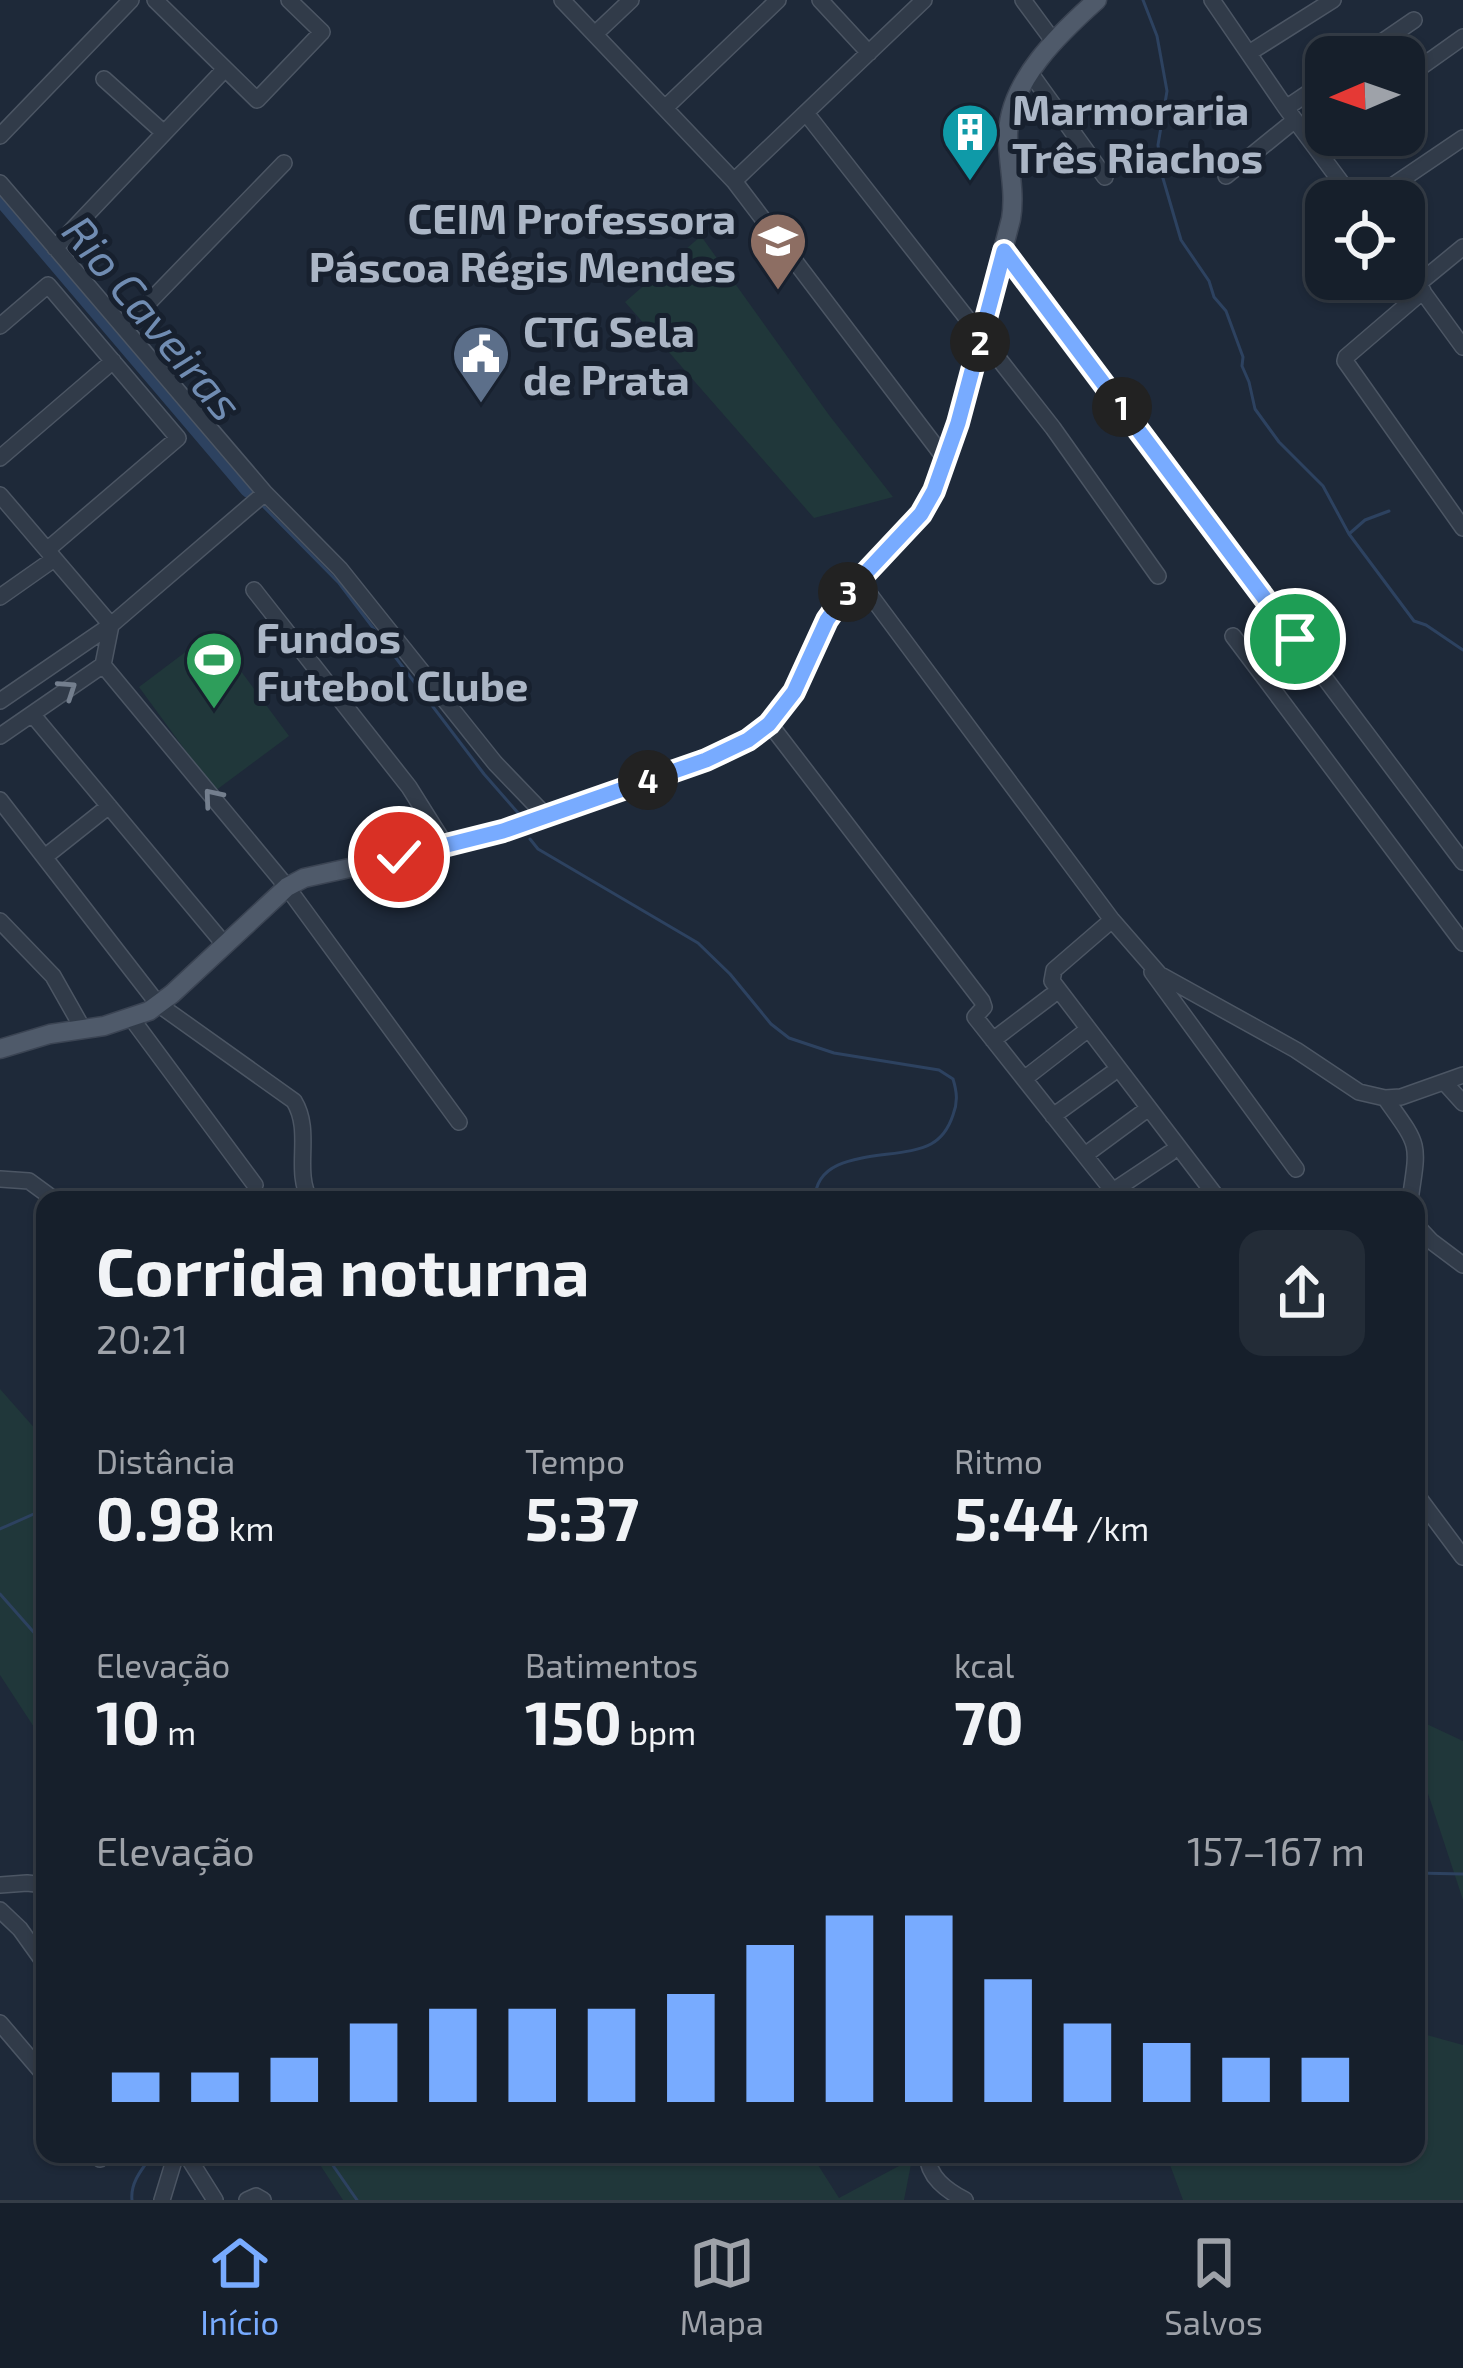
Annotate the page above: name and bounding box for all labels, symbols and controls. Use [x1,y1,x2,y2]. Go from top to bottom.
north arrow [1305,36,1425,156]
map controls [1305,36,1425,300]
place label: Marmoraria Três Riachos [1012,83,1263,181]
building icon: Marmoraria Três Riachos [939,101,1001,183]
button: locate [1305,180,1425,300]
place label: CEIM Professora Páscoa Régis Mendes [309,192,736,290]
water label: Rio Caveiras [53,204,255,430]
school or university icon: CEIM Professora Páscoa Régis Mendes [747,210,809,292]
place label: CTG Sela de Prata [523,305,695,403]
pin: 2 [950,312,1010,372]
text: 2 [970,322,990,362]
public building icon: CTG Sela de Prata [450,323,512,405]
pin: 1 [1092,377,1152,437]
text: 1 [1115,387,1129,427]
pin: 3 [818,562,878,622]
text: 3 [839,572,857,612]
pin [1244,588,1346,690]
icon: arrive [1262,606,1328,672]
place label: Fundos Futebol Clube [256,611,528,709]
sports icon: Fundos Futebol Clube [183,629,245,711]
one-way arrow [55,681,77,703]
pin: 4 [618,750,678,810]
text: 4 [637,760,659,800]
one-way arrow [205,789,227,811]
pin [348,806,450,908]
icon: check [366,824,432,890]
text: Corrida noturna [96,1230,590,1309]
button: share [1239,1230,1365,1356]
text: 20:21 [96,1315,188,1362]
text: Distância [96,1441,235,1481]
text: Tempo [525,1441,625,1481]
text: Ritmo [954,1441,1043,1481]
text: 0.98 [96,1481,221,1553]
text: 5:37 [525,1481,639,1553]
text: 5:44 [954,1481,1079,1553]
text: km [221,1508,274,1548]
text: /km [1079,1508,1149,1548]
text: Elevação [96,1645,230,1685]
text: Batimentos [525,1645,698,1685]
text: kcal [954,1645,1014,1685]
text: 10 [96,1685,160,1757]
text: 150 [525,1685,622,1757]
text: 70 [954,1685,1024,1757]
text: m [160,1712,196,1752]
text: bpm [622,1712,696,1752]
text: Elevação [96,1827,255,1874]
text: 157–167 m [1187,1827,1365,1874]
tab: Início [200,2230,279,2342]
tab: Mapa [680,2230,764,2342]
tab: Salvos [1164,2230,1263,2342]

